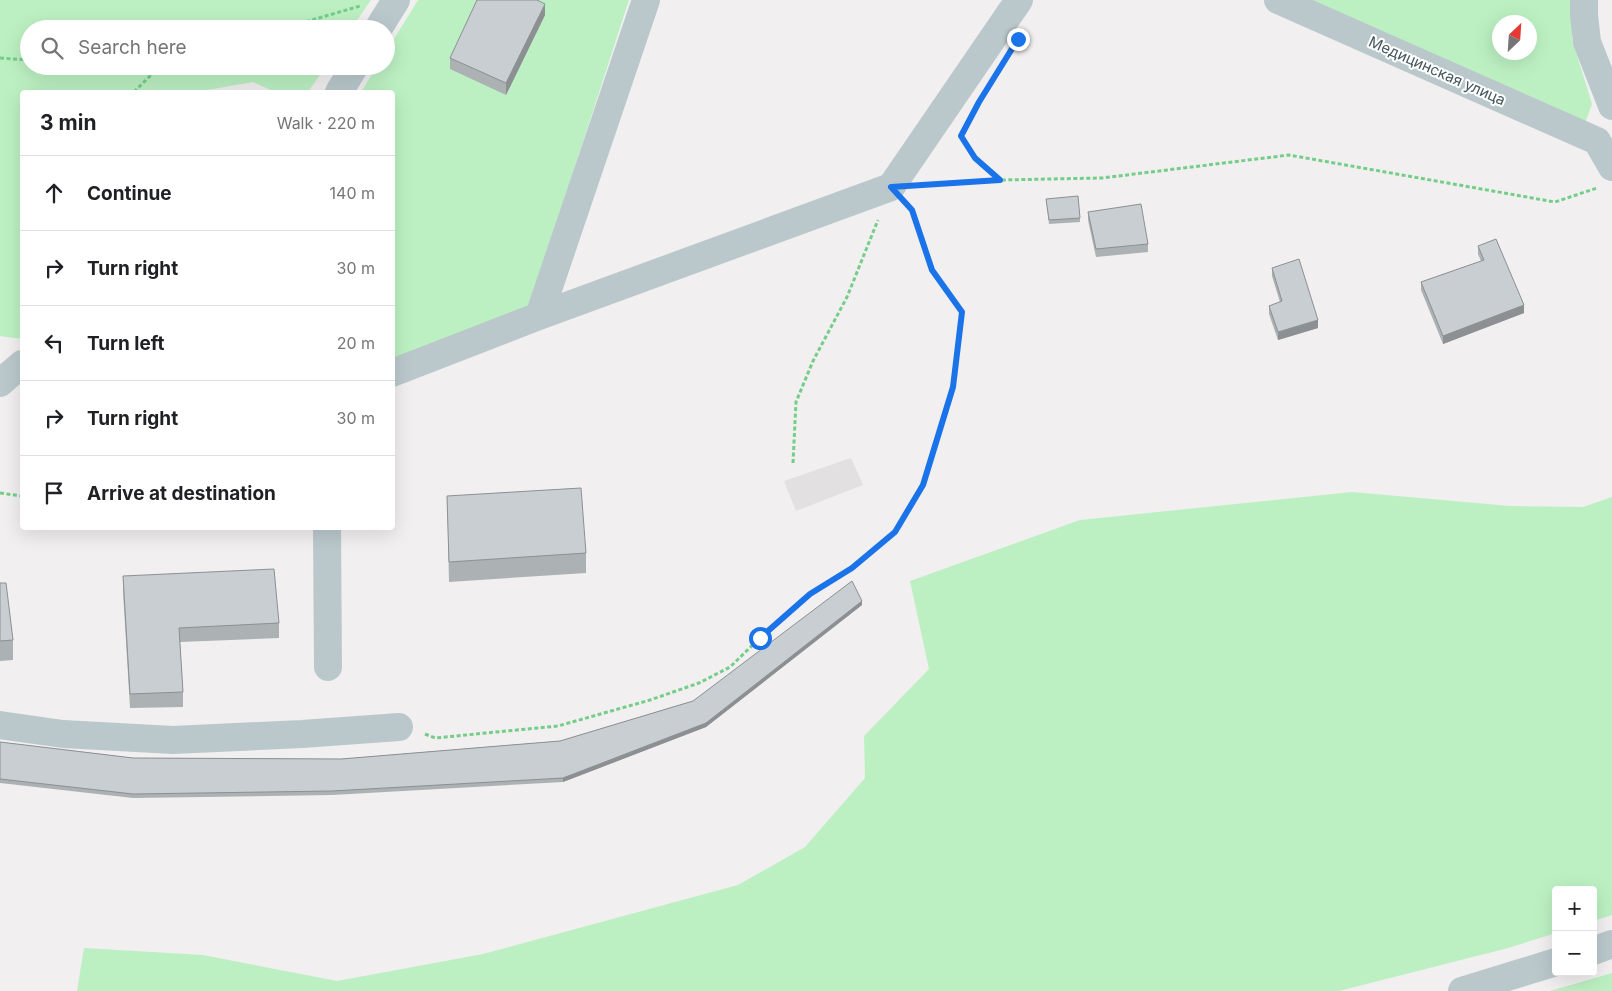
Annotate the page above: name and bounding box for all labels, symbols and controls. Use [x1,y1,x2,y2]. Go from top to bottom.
north arrow [1492,15,1537,60]
search box [20,20,395,75]
route end [1007,28,1030,51]
street label: Медицинская улица [1366,32,1508,109]
icon: search [38,34,66,62]
text: Search here [78,36,187,59]
text: 3 min [40,110,96,135]
text: Walk · 220 m [277,113,375,133]
icon: ahead [40,179,68,207]
text: Continue [87,182,172,205]
text: 140 m [330,183,375,203]
icon: right [40,254,68,282]
text: Turn right [87,257,178,280]
text: 30 m [337,258,375,278]
icon: left [40,329,68,357]
text: Turn left [87,332,165,355]
text: 20 m [337,333,375,353]
icon: right [40,404,68,432]
text: Turn right [87,407,178,430]
text: 30 m [337,408,375,428]
icon: arrive [40,479,68,507]
text: Arrive at destination [87,482,276,505]
route start [749,627,772,650]
map controls [1552,886,1597,976]
button: + [1552,886,1597,931]
button: − [1552,931,1597,976]

